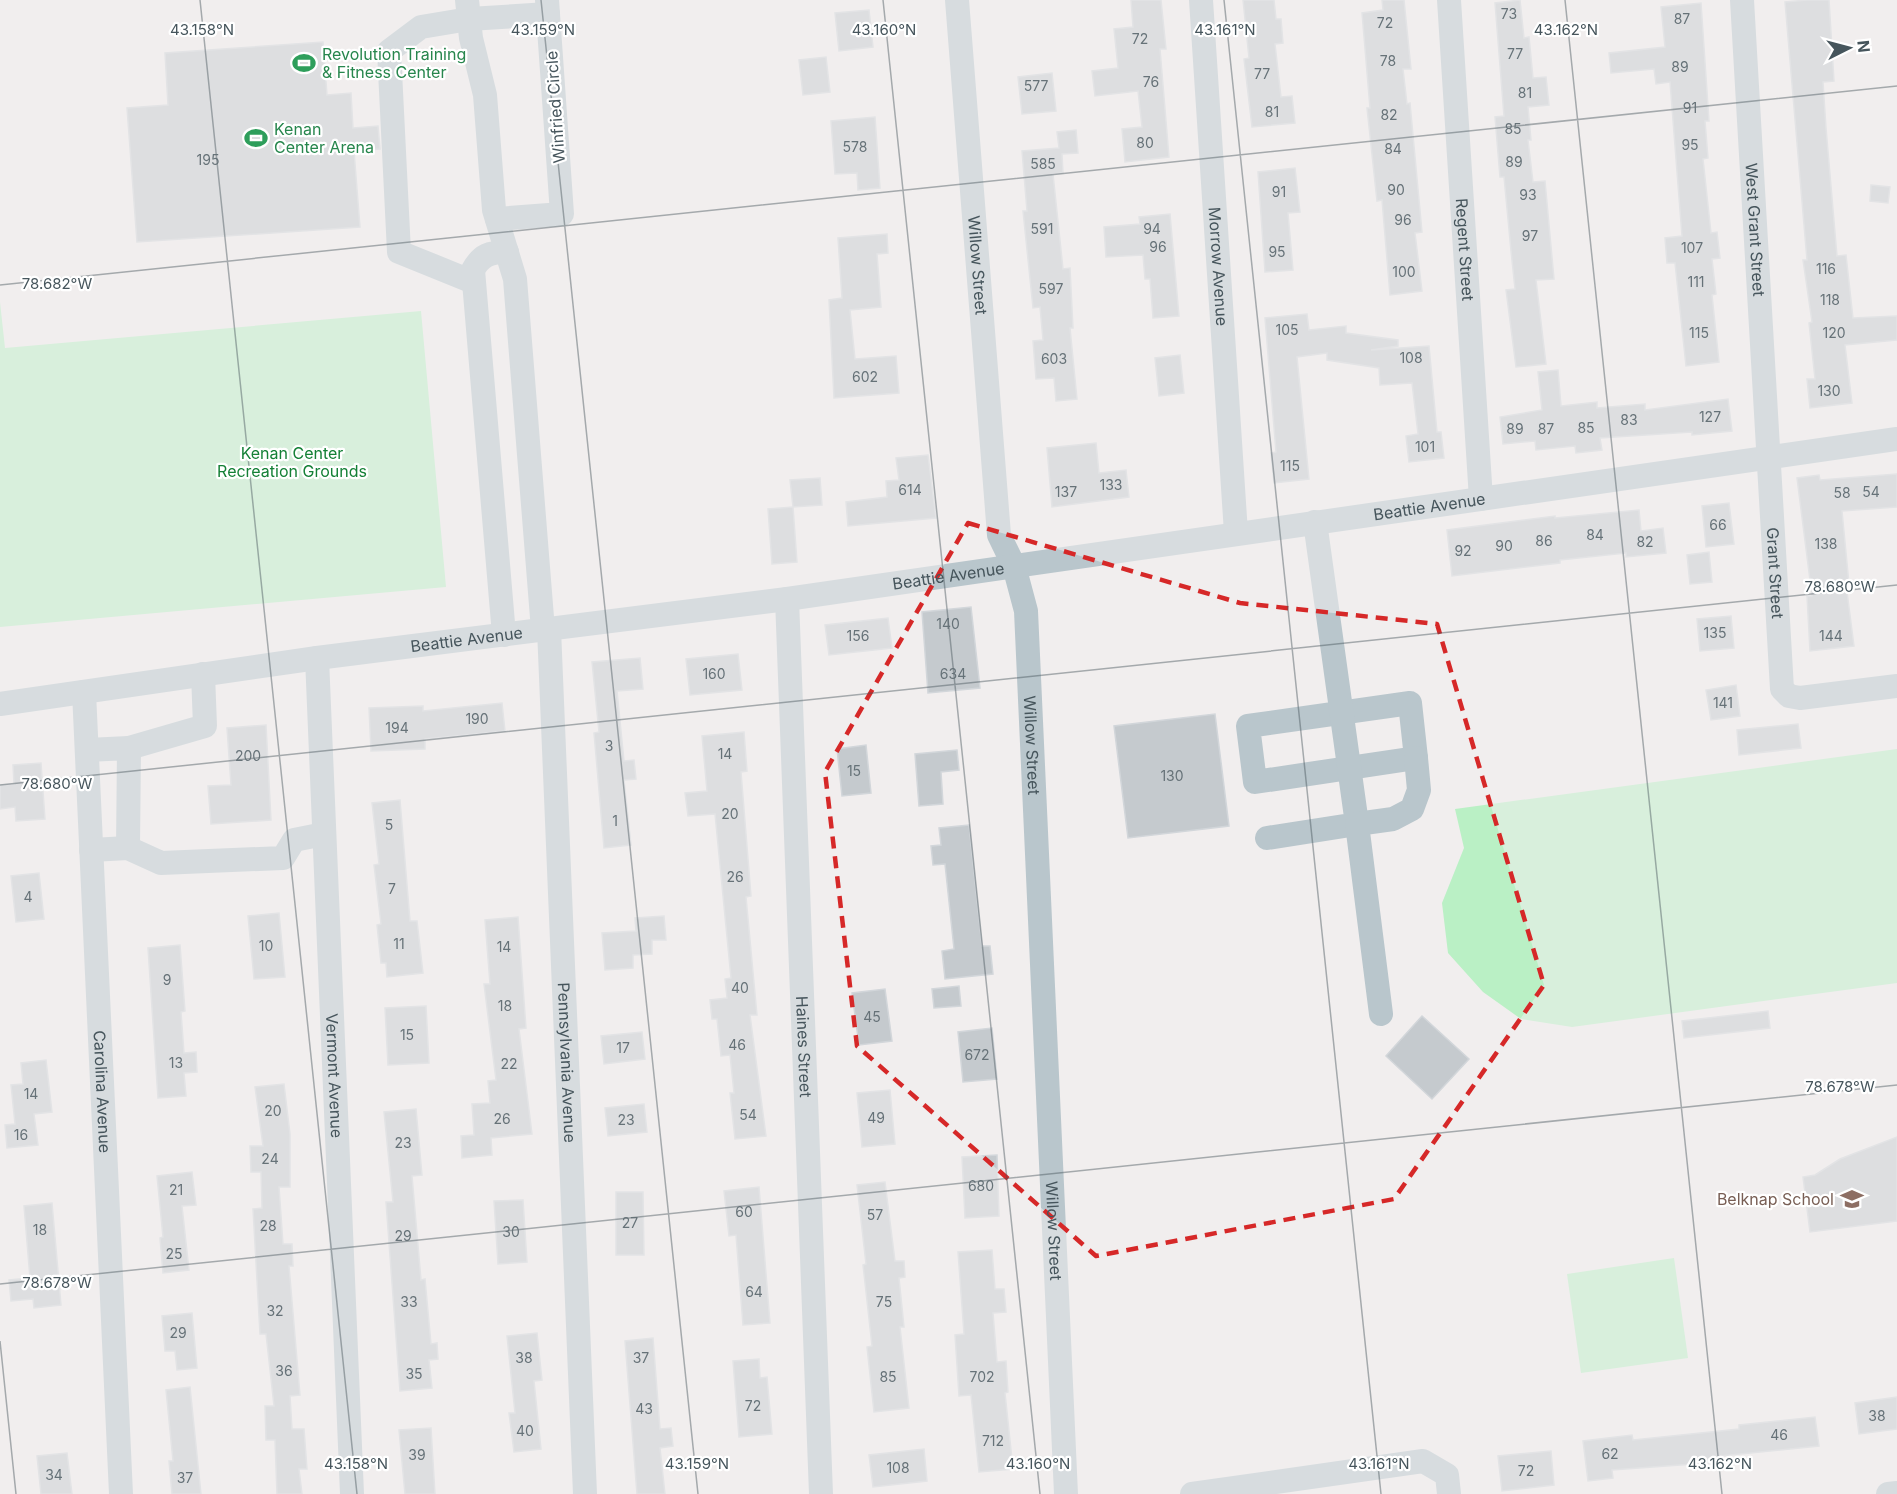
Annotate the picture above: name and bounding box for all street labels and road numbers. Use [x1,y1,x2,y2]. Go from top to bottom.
street label: Winfried Circle [541,50,569,164]
street label: West Grant Street [1741,162,1769,297]
street label: Regent Street [1452,198,1478,301]
street label: Morrow Avenue [1205,206,1232,327]
street label: Willow Street [964,215,992,316]
street label: Beattie Avenue [1372,488,1487,524]
street label: Grant Street [1763,527,1788,619]
street label: Beattie Avenue [891,558,1006,594]
street label: Beattie Avenue [409,622,524,656]
street label: Willow Street [1020,695,1044,795]
street label: Pennsylvania Avenue [554,982,580,1143]
street label: Haines Street [792,996,816,1098]
street label: Vermont Avenue [322,1013,347,1138]
street label: Carolina Avenue [90,1030,115,1153]
street label: Willow Street [1042,1181,1066,1281]

